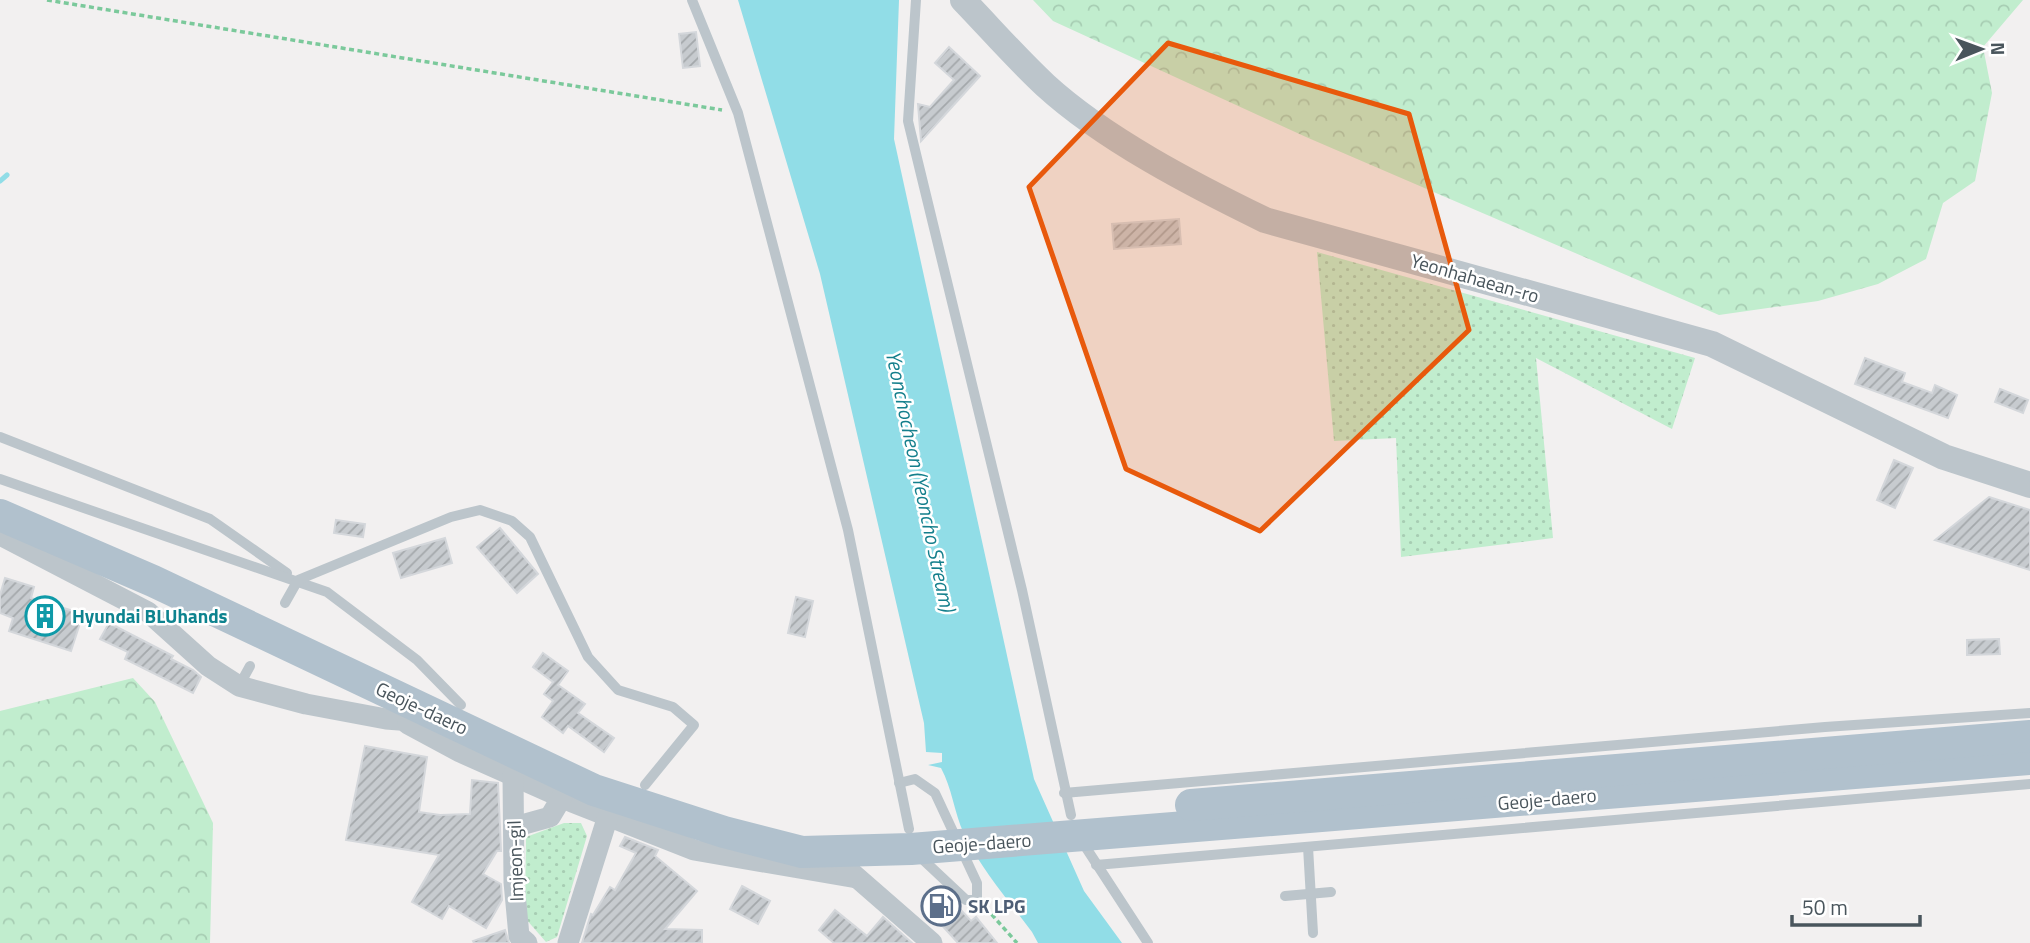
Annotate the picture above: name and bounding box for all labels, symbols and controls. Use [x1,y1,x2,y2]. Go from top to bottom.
north arrow [1946,14,2016,84]
text: N [1984,42,2013,56]
street label: Yeonhahaean-ro [1408,245,1543,310]
water label: Yeonchocheon (Yeoncho Stream) [878,347,965,616]
building icon: Hyundai BLUhands [24,595,66,637]
place label: Hyundai BLUhands [72,601,228,630]
street label: Geoje-daero [371,673,473,742]
street label: Geoje-daero [1496,780,1598,817]
street label: Imjeon-gil [499,820,530,902]
street label: Geoje-daero [932,825,1032,860]
scale bar [1792,884,1920,928]
fuel station icon: SK LPG [920,885,962,927]
place label: SK LPG [968,891,1026,920]
text: 50 m [1802,891,1848,923]

